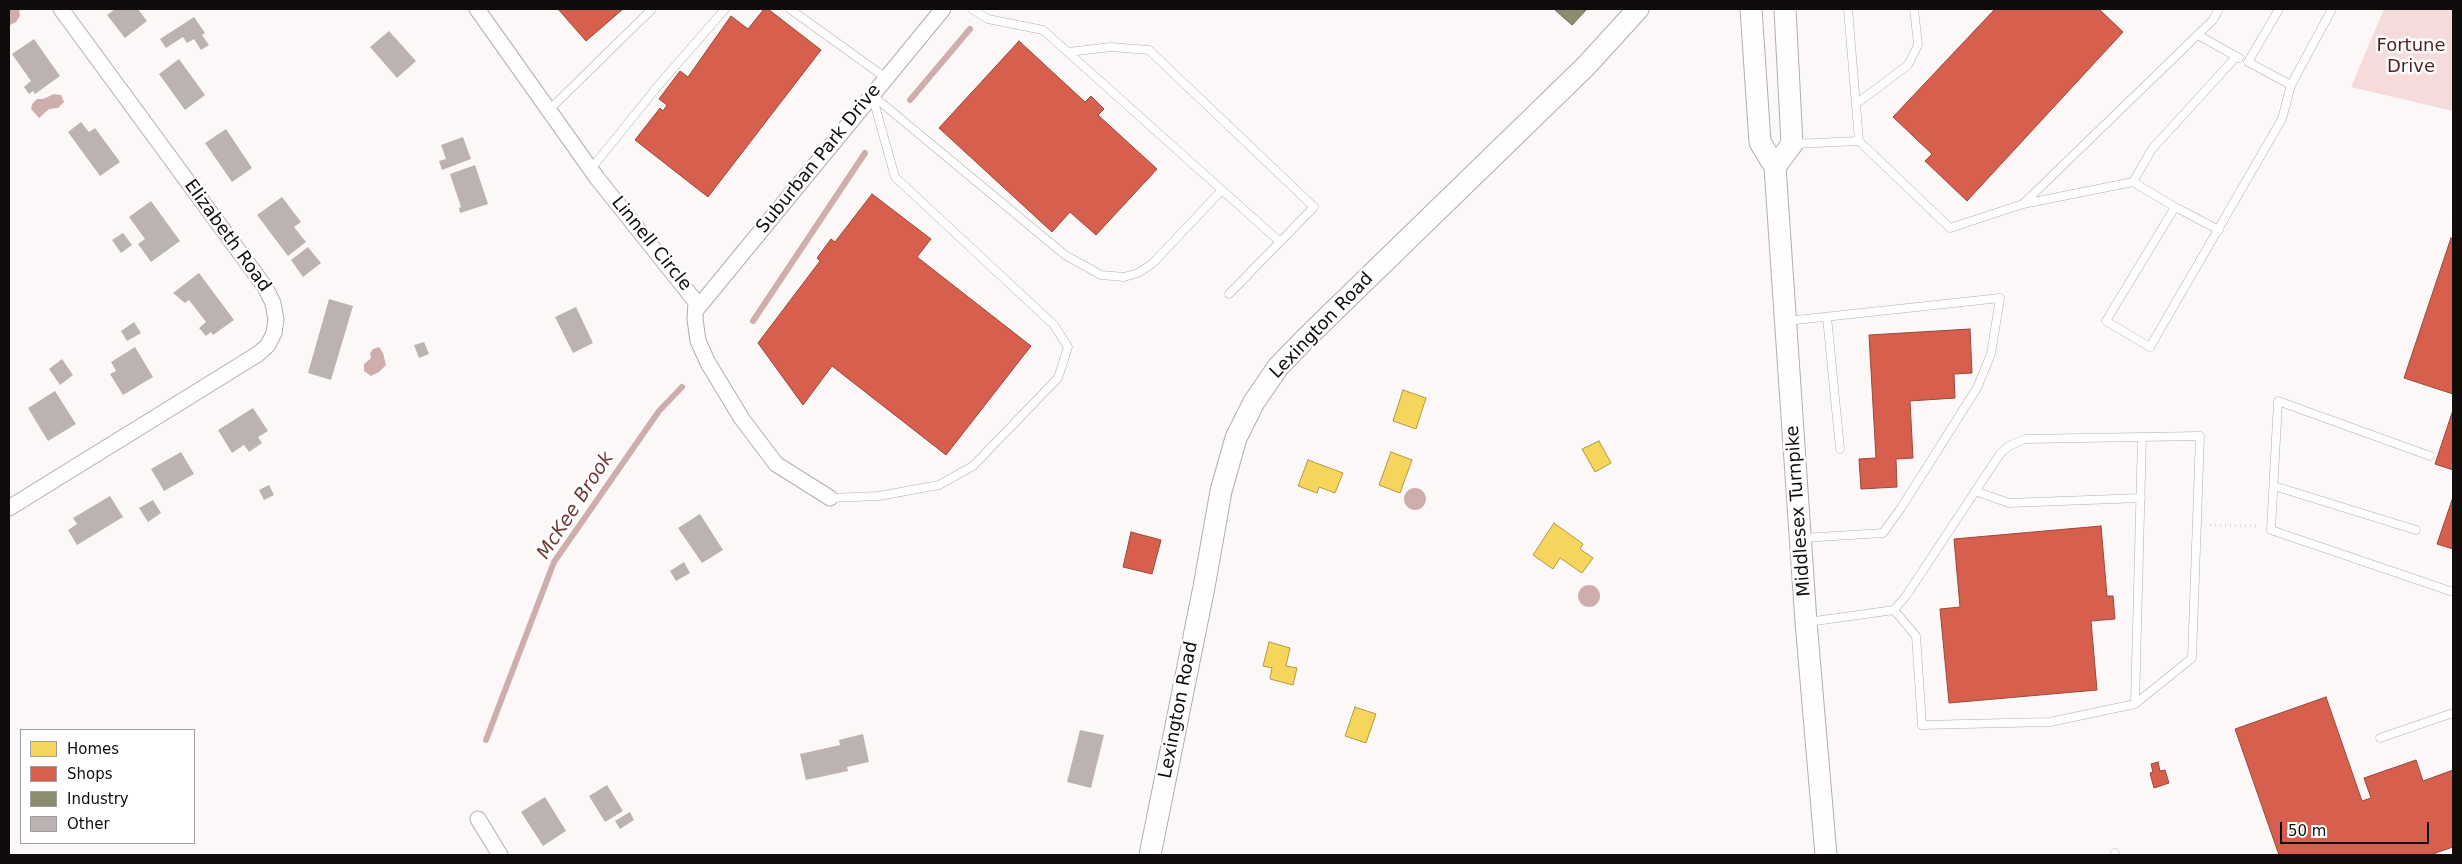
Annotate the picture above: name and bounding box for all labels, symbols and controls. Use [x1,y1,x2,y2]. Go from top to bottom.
park label: Fortune Drive [2376,35,2446,78]
street label: Suburban Park Drive [752,80,886,238]
street label: Elizabeth Road [179,176,275,296]
street label: Linnell Circle [606,192,696,296]
street label: Lexington Road [1266,268,1378,384]
street label: Middlesex Turnpike [1782,425,1816,597]
water label: McKee Brook [533,448,619,564]
street label: Lexington Road [1155,640,1203,780]
legend [20,729,195,844]
text: Homes [67,740,119,758]
text: Shops [67,765,113,783]
text: Industry [67,790,129,808]
scale bar [2282,812,2431,844]
text: Other [67,815,110,833]
text: 50 m [2288,822,2326,840]

